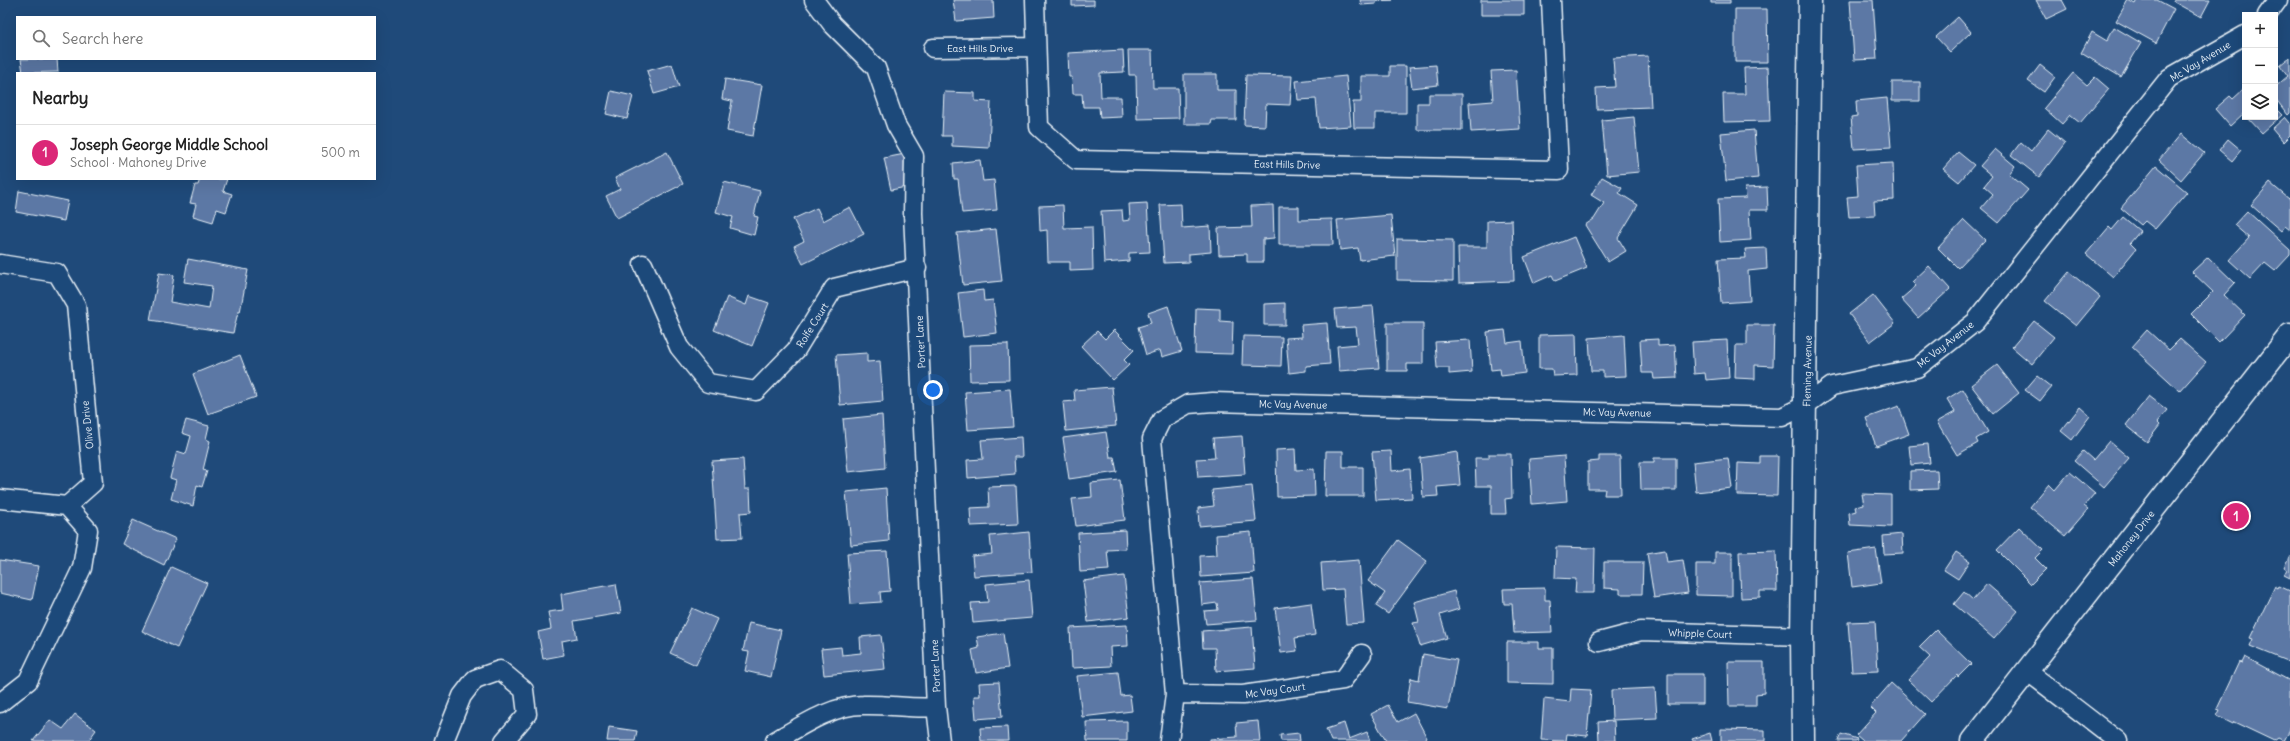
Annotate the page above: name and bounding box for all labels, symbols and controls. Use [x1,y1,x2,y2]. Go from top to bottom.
map controls [2242,12,2278,120]
button: + [2242,12,2278,48]
search box [16,16,376,60]
icon: search [30,27,52,49]
text: Search here [62,29,143,48]
street label: Mc Vay Avenue [2168,38,2233,85]
street label: East Hills Drive [947,42,1013,55]
button: − [2242,48,2278,84]
button: layers [2242,84,2278,120]
text: Nearby [32,87,88,109]
text: Joseph George Middle School [70,135,268,154]
text: 1 [42,144,48,161]
text: 500 m [321,144,360,161]
text: School · Mahoney Drive [70,154,206,171]
street label: East Hills Drive [1254,157,1320,172]
street label: Rolfe Court [794,300,832,350]
street label: Porter Lane [913,315,928,369]
street label: Mc Vay Avenue [1914,318,1976,371]
street label: Fleming Avenue [1800,335,1815,407]
your location [923,380,943,400]
street label: Mc Vay Avenue [1259,397,1327,412]
street label: Olive Drive [78,400,96,450]
street label: Mc Vay Avenue [1583,405,1651,420]
pin: 1 [2223,501,2249,531]
street label: Mahoney Drive [2105,508,2157,569]
street label: Whipple Court [1668,626,1733,641]
street label: Porter Lane [928,639,943,693]
street label: Mc Vay Court [1244,680,1307,701]

